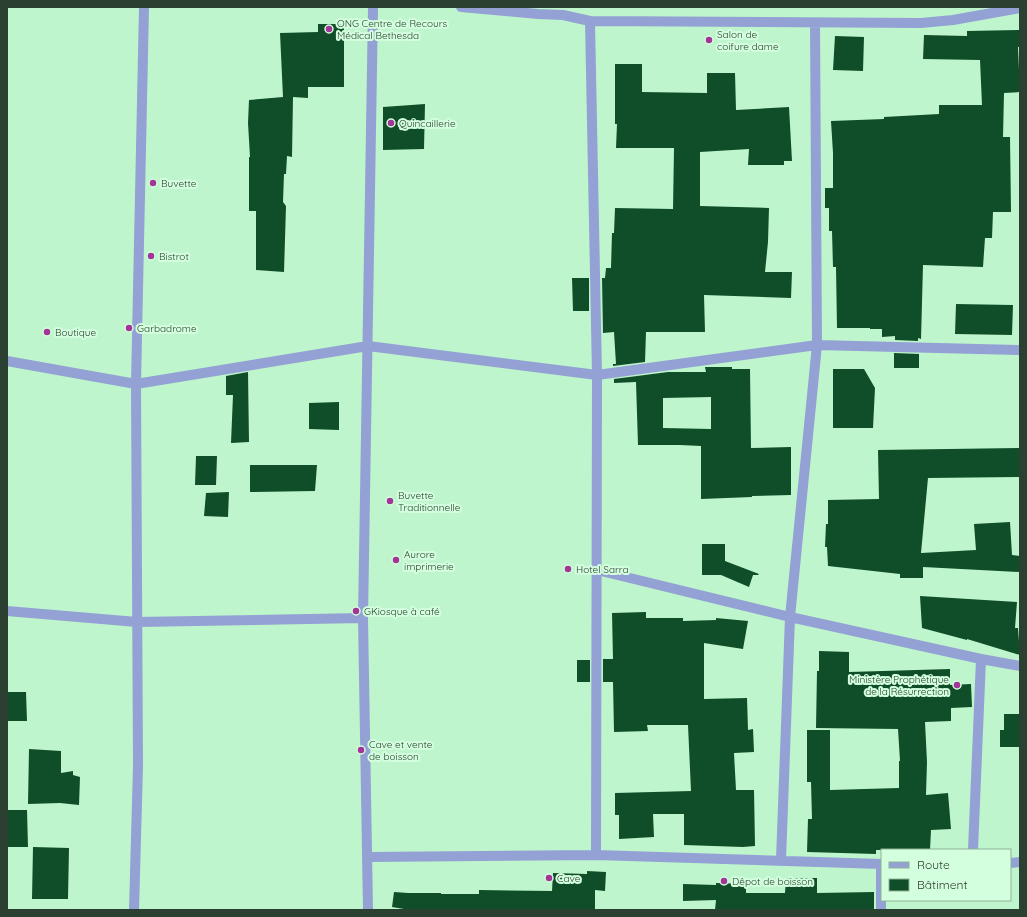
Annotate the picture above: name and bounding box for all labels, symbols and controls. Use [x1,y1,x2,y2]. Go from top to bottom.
place label: ONG Centre de Recours Médical Bethesda [337,17,447,42]
marker: ONG Centre de Recours Médical Bethesda [324,24,334,34]
place label: Salon de coifure dame [717,28,779,53]
marker: Salon de coifure dame [704,35,714,45]
place label: Quincaillerie [399,117,456,130]
marker: Quincaillerie [386,118,396,128]
place label: Buvette [161,177,197,190]
marker: Buvette [148,178,158,188]
place label: Bistrot [159,250,189,263]
marker: Bistrot [146,251,156,261]
place label: Garbadrome [137,322,197,335]
marker: Garbadrome [124,323,134,333]
place label: Boutique [55,326,97,339]
marker: Boutique [42,327,52,337]
place label: Buvette Traditionnelle [398,489,461,514]
marker: Buvette Traditionnelle [385,496,395,506]
place label: Aurore imprimerie [404,548,454,573]
marker: Aurore imprimerie [391,555,401,565]
place label: Hotel Sarra [576,563,629,576]
marker: Hotel Sarra [563,564,573,574]
place label: GKiosque à café [364,605,440,618]
marker: GKiosque à café [351,606,361,616]
place label: Ministère Prophétique de la Résurrection [849,673,949,698]
marker: Ministère Prophétique de la Résurrection [952,680,962,690]
place label: Cave et vente de boisson [369,738,433,763]
marker: Cave et vente de boisson [356,745,366,755]
legend [881,849,1011,901]
text: Route [917,857,950,872]
place label: Cave [557,872,581,885]
marker: Cave [544,873,554,883]
place label: Dêpot de boisson [732,875,813,888]
marker: Dêpot de boisson [719,876,729,886]
text: Bâtiment [917,877,967,892]

